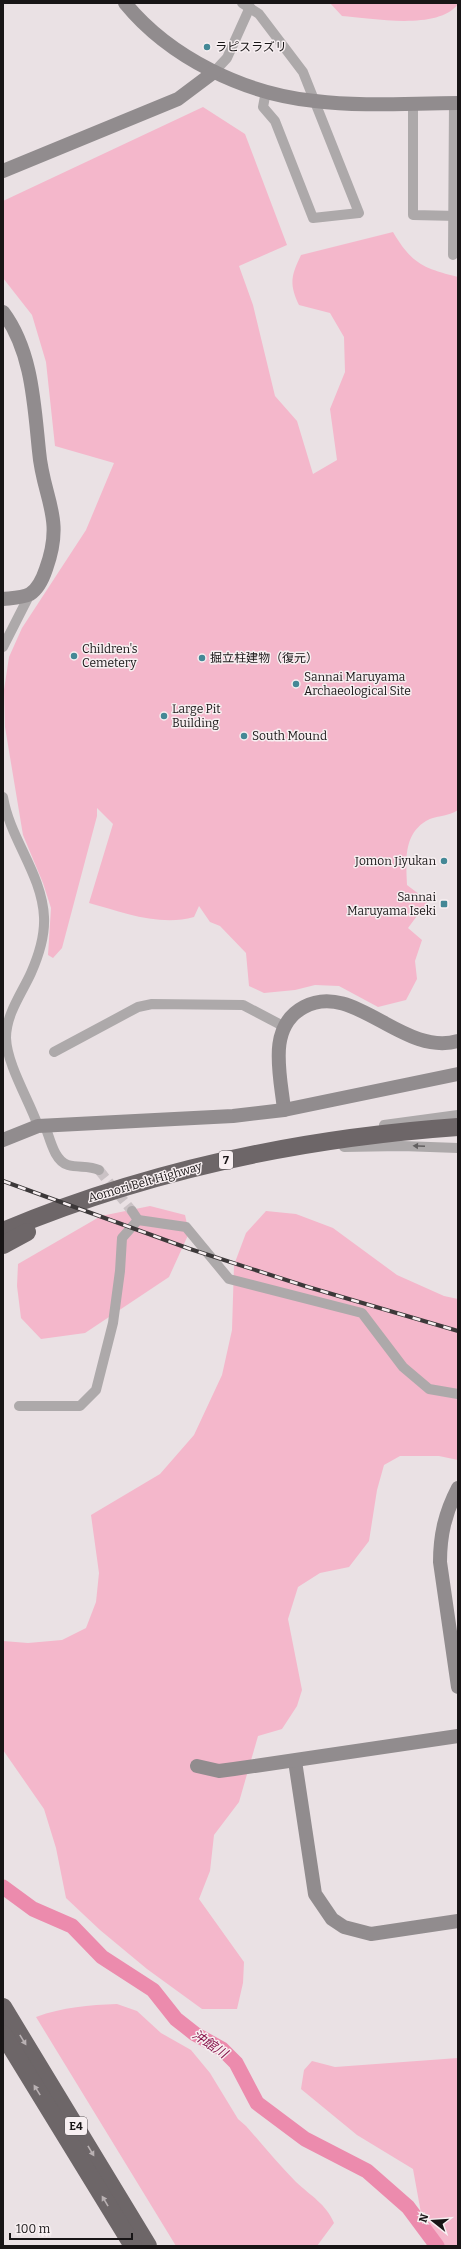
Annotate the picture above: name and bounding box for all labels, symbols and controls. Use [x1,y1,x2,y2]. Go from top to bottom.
place label: ラピスラズリ [215,40,287,54]
marker: ラピスラズリ [202,42,212,52]
place label: Children's Cemetery [82,642,138,670]
marker: Children's Cemetery [69,651,79,661]
place label: 掘立柱建物（復元） [210,651,318,665]
marker: 掘立柱建物（復元） [197,653,207,663]
place label: Sannai Maruyama Archaeological Site [304,670,411,698]
marker: Sannai Maruyama Archaeological Site [291,679,301,689]
place label: Large Pit Building [172,702,221,730]
marker: Large Pit Building [159,711,169,721]
place label: South Mound [252,729,327,743]
marker: South Mound [239,731,249,741]
place label: Jomon Jiyukan [354,854,436,868]
marker: Jomon Jiyukan [439,856,449,866]
place label: Sannai Maruyama Iseki [347,890,436,918]
marker: Sannai Maruyama Iseki [439,899,449,909]
one-way arrow [413,1143,425,1150]
road number: 7 [219,1151,233,1169]
street label: Aomori Belt Highway [86,1159,204,1205]
water label: 沖館川 [190,2027,232,2062]
one-way arrow [20,2034,27,2046]
one-way arrow [34,2084,41,2096]
road number: E4 [65,2117,87,2135]
one-way arrow [88,2145,95,2157]
one-way arrow [102,2195,109,2207]
north arrow [413,2201,453,2241]
text: N [416,2212,432,2224]
scale bar [10,2215,132,2241]
text: 100 m [16,2222,51,2236]

